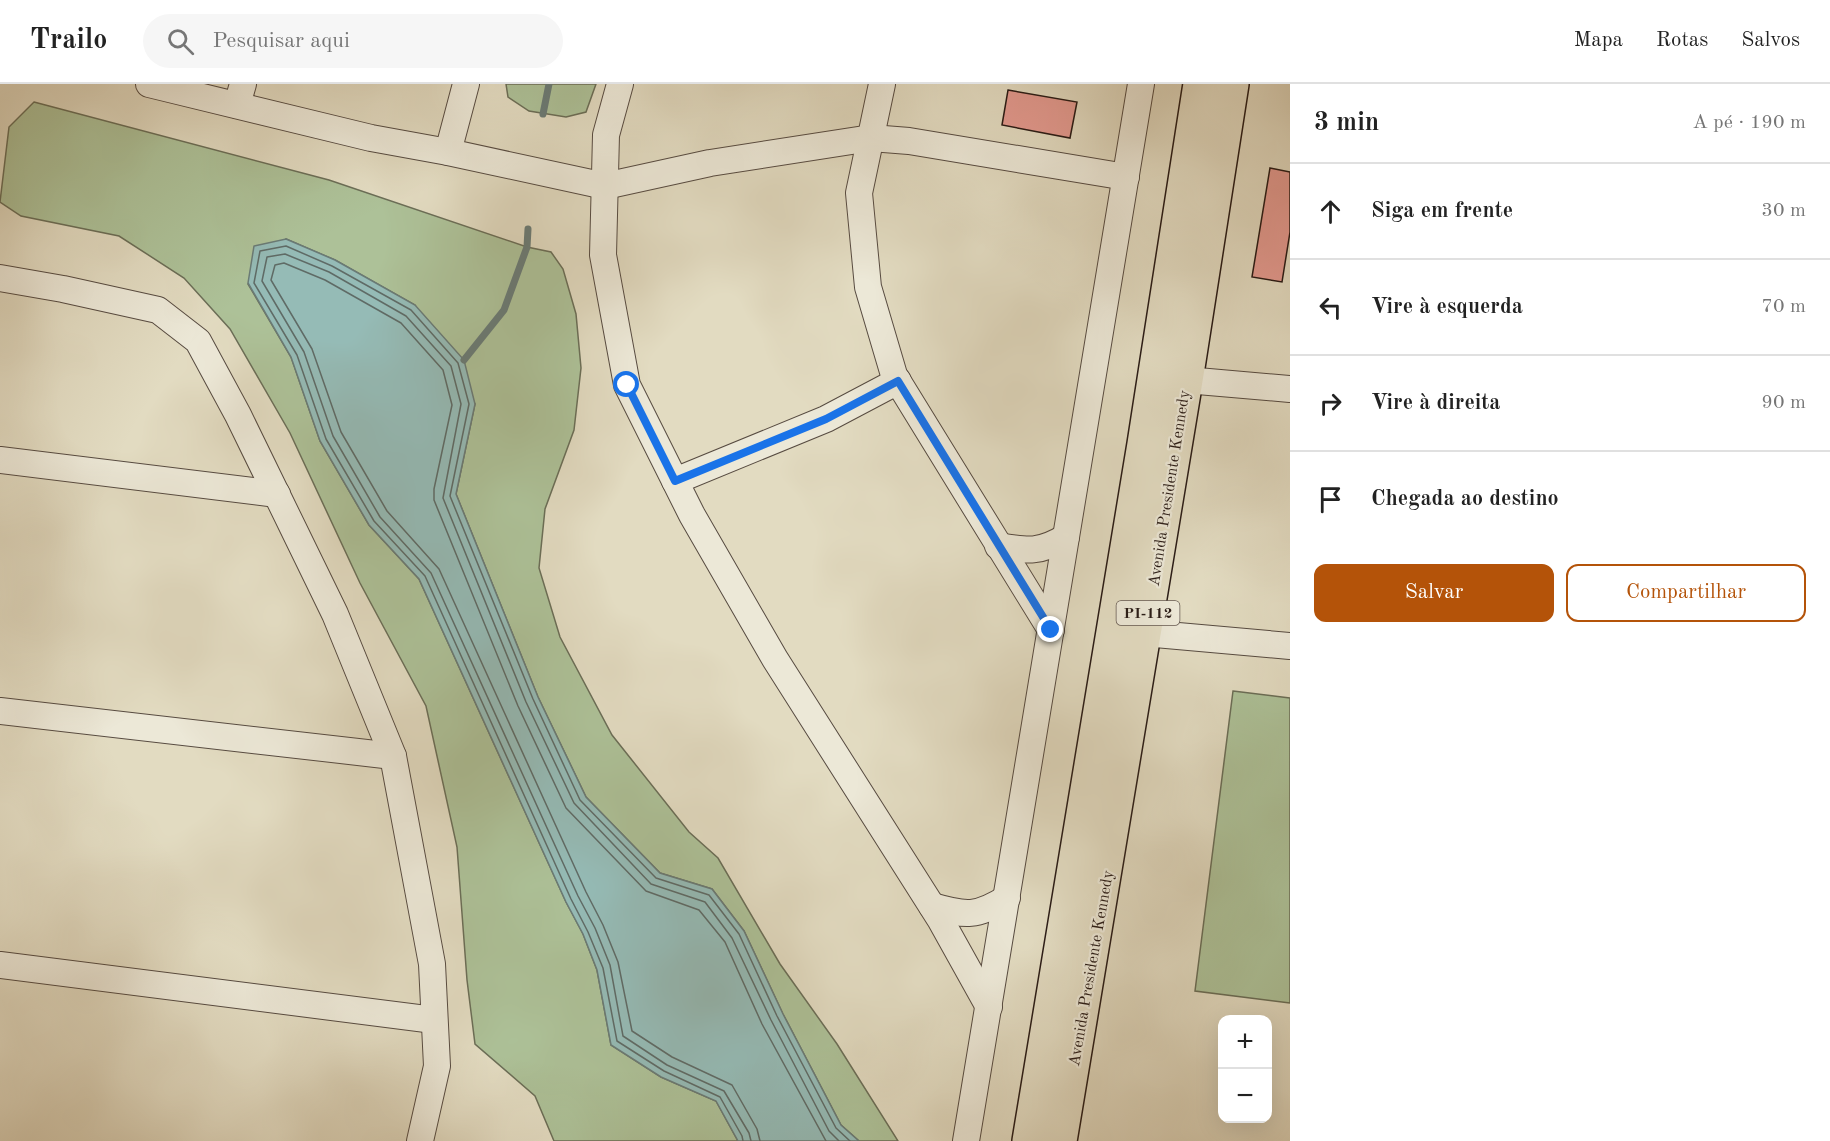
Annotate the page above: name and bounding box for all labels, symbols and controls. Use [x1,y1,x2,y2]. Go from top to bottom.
search box [143,14,563,68]
icon: search [164,25,197,58]
text: Trailo [30,27,107,55]
text: Pesquisar aqui [212,30,350,52]
text: Mapa [1574,30,1623,51]
text: Rotas [1656,30,1708,51]
text: Salvos [1741,30,1800,51]
text: 3 min [1314,110,1379,136]
text: A pé · 190 m [1692,113,1806,133]
icon: ahead [1314,195,1347,228]
text: Siga em frente [1371,200,1513,222]
text: 30 m [1761,201,1806,221]
icon: left [1314,291,1347,324]
text: Vire à esquerda [1371,296,1523,318]
text: 70 m [1761,297,1806,317]
route start [613,371,639,397]
icon: right [1314,387,1347,420]
street label: Avenida Presidente Kennedy [1147,388,1194,588]
text: Vire à direita [1371,392,1501,414]
text: 90 m [1761,393,1806,413]
icon: arrive [1314,483,1347,516]
text: Chegada ao destino [1371,488,1559,510]
button: Salvar [1314,564,1554,622]
button: Compartilhar [1566,564,1806,622]
road number: PI-112 [1116,601,1180,625]
route end [1037,616,1063,642]
street label: Avenida Presidente Kennedy [1067,869,1117,1068]
map controls [1218,1015,1272,1123]
button: + [1218,1015,1272,1069]
button: − [1218,1069,1272,1123]

